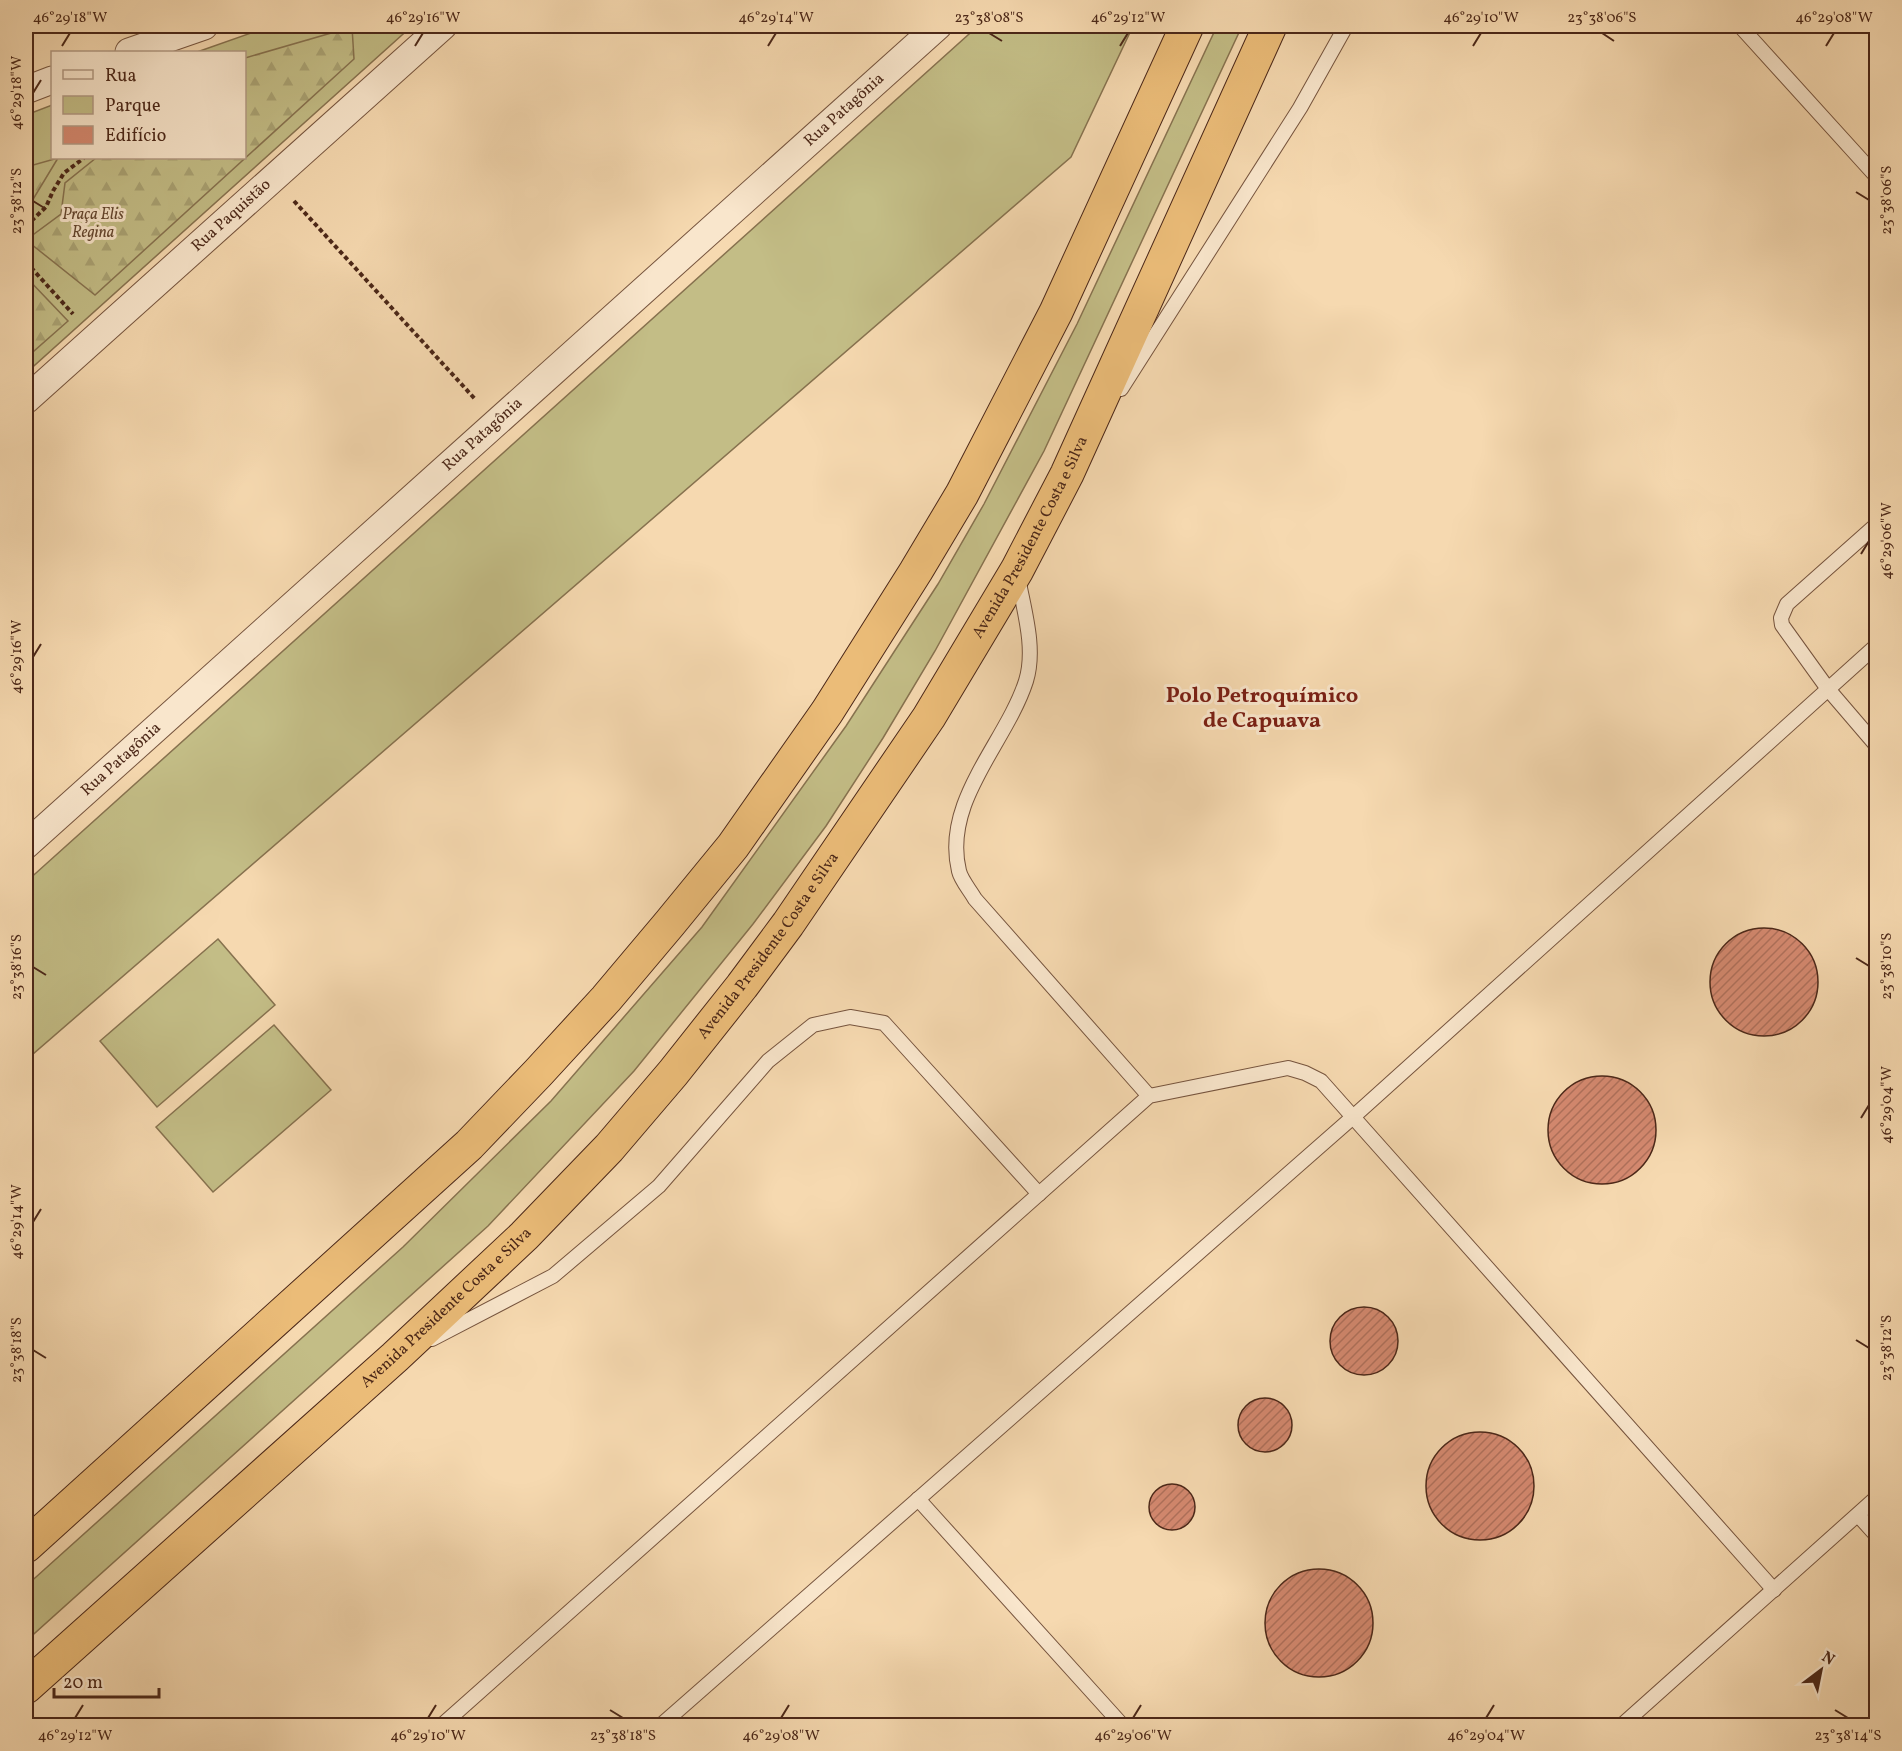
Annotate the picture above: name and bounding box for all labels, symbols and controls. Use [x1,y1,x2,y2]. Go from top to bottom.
text: 46°29'18"W [33,8,107,29]
text: 46°29'16"W [386,8,460,29]
text: 46°29'14"W [738,8,814,29]
text: 23°38'08"S [954,8,1024,29]
text: 46°29'12"W [1091,8,1165,29]
text: 46°29'10"W [1443,8,1519,29]
text: 23°38'06"S [1567,8,1637,29]
text: 46°29'08"W [1795,8,1873,29]
legend [51,51,246,159]
text: 46°29'18"W [7,56,28,130]
text: Rua [105,64,136,89]
street label: Rua Patagônia [800,68,889,152]
text: Parque [105,94,160,119]
text: Edifício [105,124,166,149]
text: 23°38'06"S [1877,165,1898,235]
text: 23°38'12"S [7,168,28,234]
street label: Rua Paquistão [187,174,276,257]
park label: Praça Elis Regina [62,204,124,244]
street label: Rua Patagônia [438,393,528,477]
street label: Avenida Presidente Costa e Silva [967,433,1094,643]
text: 46°29'06"W [1877,502,1898,580]
text: 46°29'16"W [7,620,28,694]
district label: Polo Petroquímico de Capuava [1166,681,1358,737]
street label: Rua Patagônia [76,718,166,801]
street label: Avenida Presidente Costa e Silva [693,848,845,1044]
text: 23°38'10"S [1877,932,1898,1000]
text: 23°38'16"S [7,934,28,1000]
text: 46°29'04"W [1877,1066,1898,1144]
text: 46°29'14"W [7,1184,28,1260]
street label: Avenida Presidente Costa e Silva [356,1223,537,1394]
text: 23°38'12"S [1877,1315,1898,1381]
text: 23°38'18"S [7,1317,28,1383]
north arrow [1791,1640,1851,1700]
text: N [1817,1647,1839,1672]
scale bar [54,1661,159,1699]
text: 20 m [63,1671,103,1696]
text: 46°29'12"W [38,1726,112,1747]
text: 46°29'10"W [390,1726,466,1747]
text: 23°38'18"S [590,1726,656,1747]
text: 46°29'08"W [742,1726,820,1747]
text: 46°29'06"W [1094,1726,1172,1747]
text: 46°29'04"W [1447,1726,1525,1747]
text: 23°38'14"S [1814,1726,1882,1747]

